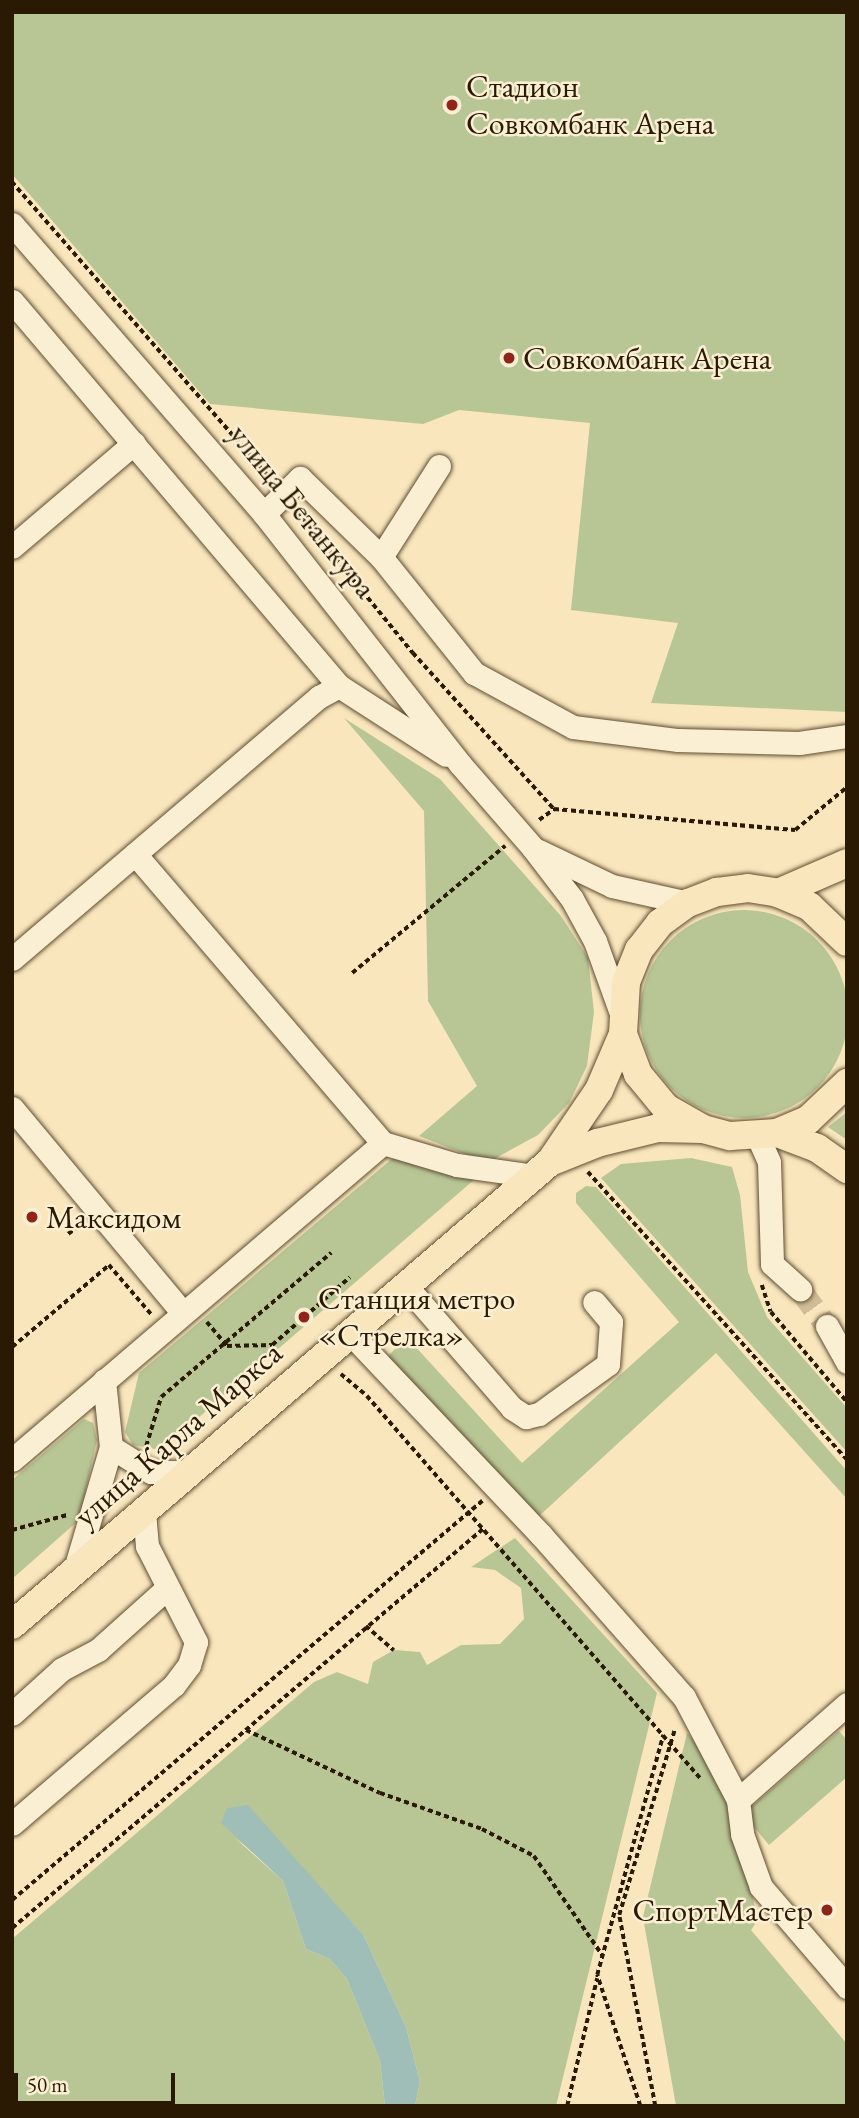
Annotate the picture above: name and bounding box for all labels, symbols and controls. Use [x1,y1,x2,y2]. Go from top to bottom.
place label: Стадион Совкомбанк Арена [466,68,715,143]
marker: Стадион Совкомбанк Арена [444,97,460,113]
place label: Совкомбанк Арена [523,339,772,377]
marker: Совкомбанк Арена [501,350,517,366]
street label: улица Бетанкура [221,416,385,606]
place label: Максидом [46,1198,181,1236]
marker: Максидом [24,1209,40,1225]
place label: Станция метро «Стрелка» [318,1280,515,1355]
marker: Станция метро «Стрелка» [296,1309,312,1325]
street label: улица Карла Маркса [66,1333,290,1535]
place label: СпортМастер [632,1891,813,1929]
marker: СпортМастер [819,1902,835,1918]
scale bar [18,2058,178,2102]
text: 50 m [27,2071,68,2098]

